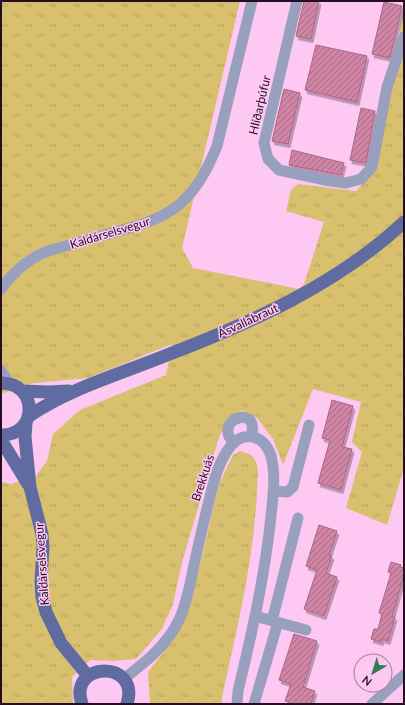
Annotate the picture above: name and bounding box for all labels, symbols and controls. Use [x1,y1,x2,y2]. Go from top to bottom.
street label: Hlíðarþúfur [245,73,274,136]
street label: Kaldárselsvegur [68,213,152,252]
street label: Ásvallabraut [215,300,281,341]
street label: Brekkuás [188,453,217,503]
street label: Kaldárselsvegur [31,522,52,606]
north arrow [353,653,393,693]
text: N [359,674,374,689]

